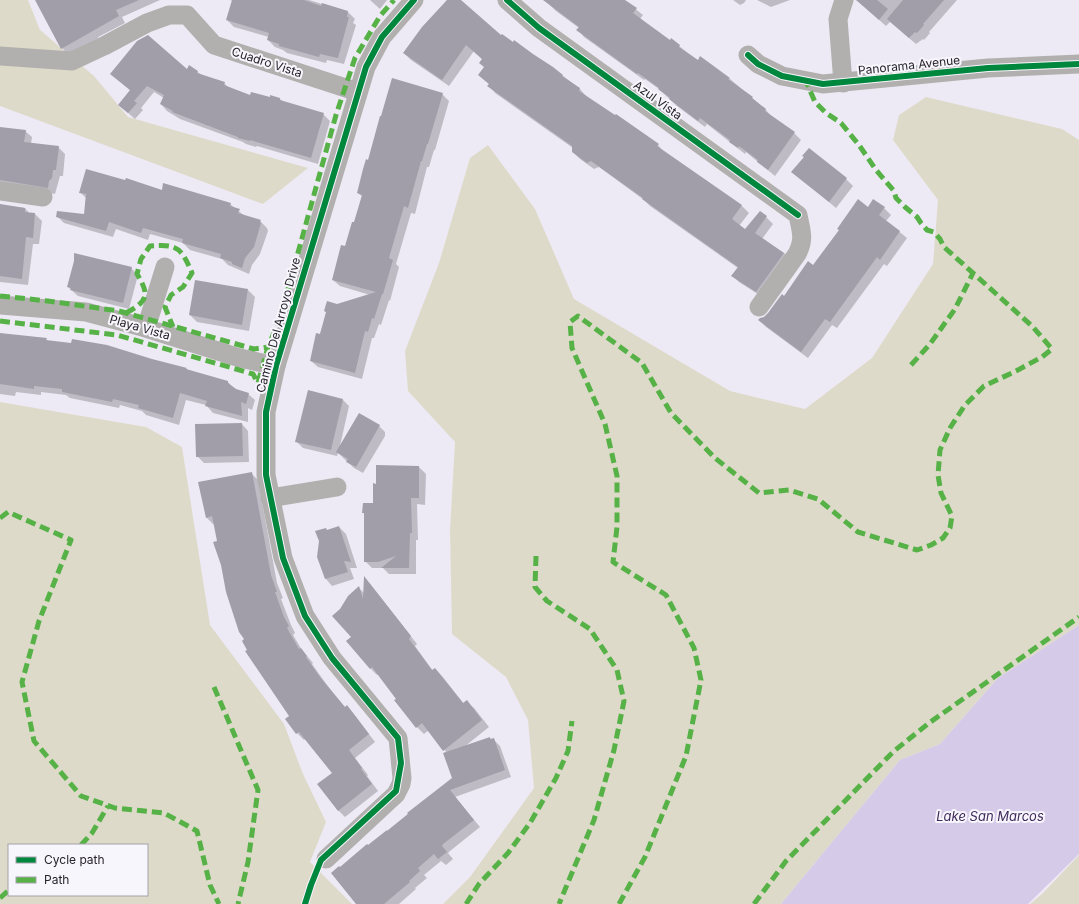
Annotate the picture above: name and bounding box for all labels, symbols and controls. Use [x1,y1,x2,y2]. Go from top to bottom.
street label: Cuadro Vista [230,44,304,80]
street label: Panorama Avenue [857,52,961,78]
street label: Azul Vista [631,77,685,123]
street label: Camino Del Arroyo Drive [253,256,303,394]
street label: Playa Vista [108,311,172,343]
water label: Lake San Marcos [936,808,1044,824]
legend [8,844,148,896]
text: Cycle path [44,852,105,867]
text: Path [44,872,69,887]

